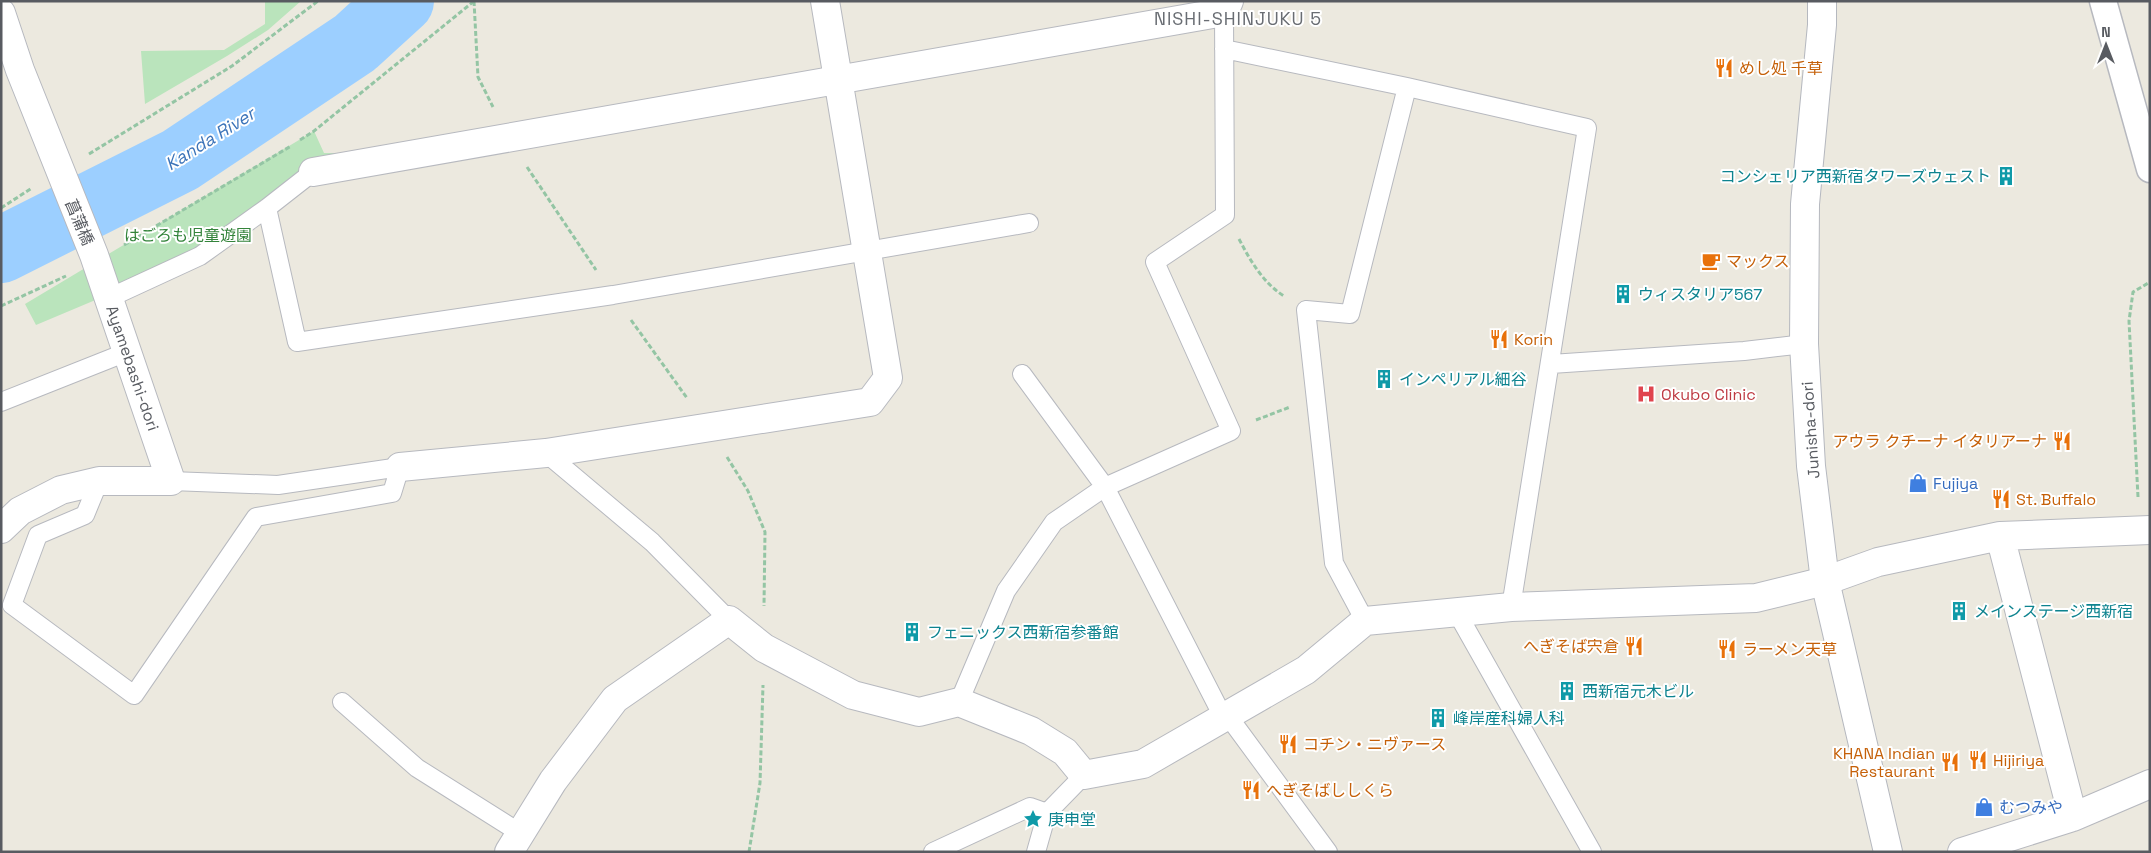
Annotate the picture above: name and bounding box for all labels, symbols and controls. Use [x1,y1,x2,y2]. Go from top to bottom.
district label: NISHI-SHINJUKU 5 [1154,7,1322,30]
north arrow [2081,20,2131,70]
text: N [2101,23,2111,41]
restaurant icon: めし処 千草 [1713,57,1735,79]
place label: めし処 千草 [1739,58,1823,79]
water label: Kanda River [161,101,261,175]
building icon: コンシェリア西新宿タワーズウェスト [1995,165,2017,187]
place label: コンシェリア西新宿タワーズウェスト [1720,166,1991,187]
street label: 菖蒲橋 [60,196,99,248]
park label: はごろも児童遊園 [124,225,252,246]
cafe icon: マックス [1700,250,1722,272]
place label: マックス [1726,251,1790,272]
building icon: ウィスタリア567 [1612,283,1634,305]
place label: ウィスタリア567 [1638,284,1762,305]
street label: Ayamebashi-dori [101,303,164,434]
restaurant icon: Korin [1488,328,1510,350]
place label: Korin [1514,329,1553,350]
building icon: インペリアル細谷 [1373,368,1395,390]
place label: インペリアル細谷 [1399,369,1527,390]
street label: Junisha-dori [1797,381,1824,479]
hospital icon: Okubo Clinic [1635,383,1657,405]
place label: Okubo Clinic [1661,384,1756,405]
restaurant icon: アウラ クチーナ イタリアーナ [2051,430,2073,452]
place label: アウラ クチーナ イタリアーナ [1832,431,2047,452]
shop icon: Fujiya [1907,472,1929,494]
place label: Fujiya [1933,473,1978,494]
restaurant icon: St. Buffalo [1990,488,2012,510]
place label: St. Buffalo [2016,489,2096,510]
building icon: メインステージ西新宿 [1948,600,1970,622]
place label: メインステージ西新宿 [1974,601,2133,622]
building icon: フェニックス西新宿参番館 [901,621,923,643]
place label: フェニックス西新宿参番館 [927,622,1119,643]
restaurant icon: へぎそば宍倉 [1623,635,1645,657]
place label: へぎそば宍倉 [1523,636,1619,657]
restaurant icon: ラーメン天草 [1716,638,1738,660]
place label: ラーメン天草 [1742,639,1837,660]
building icon: 西新宿元木ビル [1556,680,1578,702]
place label: 西新宿元木ビル [1582,681,1694,702]
building icon: 峰岸産科婦人科 [1427,707,1449,729]
place label: 峰岸産科婦人科 [1453,708,1565,729]
restaurant icon: コチン・ニヴァース [1277,733,1299,755]
place label: コチン・ニヴァース [1303,734,1446,755]
place label: KHANA Indian Restaurant [1833,743,1935,782]
restaurant icon: Hijiriya [1967,749,1989,771]
place label: Hijiriya [1993,750,2044,771]
restaurant icon: KHANA Indian Restaurant [1939,751,1961,773]
restaurant icon: へぎそばししくら [1240,779,1262,801]
place label: へぎそばししくら [1266,780,1394,801]
shop icon: むつみや [1973,796,1995,818]
place label: むつみや [1999,797,2063,818]
place icon: 庚申堂 [1022,808,1044,830]
place label: 庚申堂 [1048,809,1096,830]

